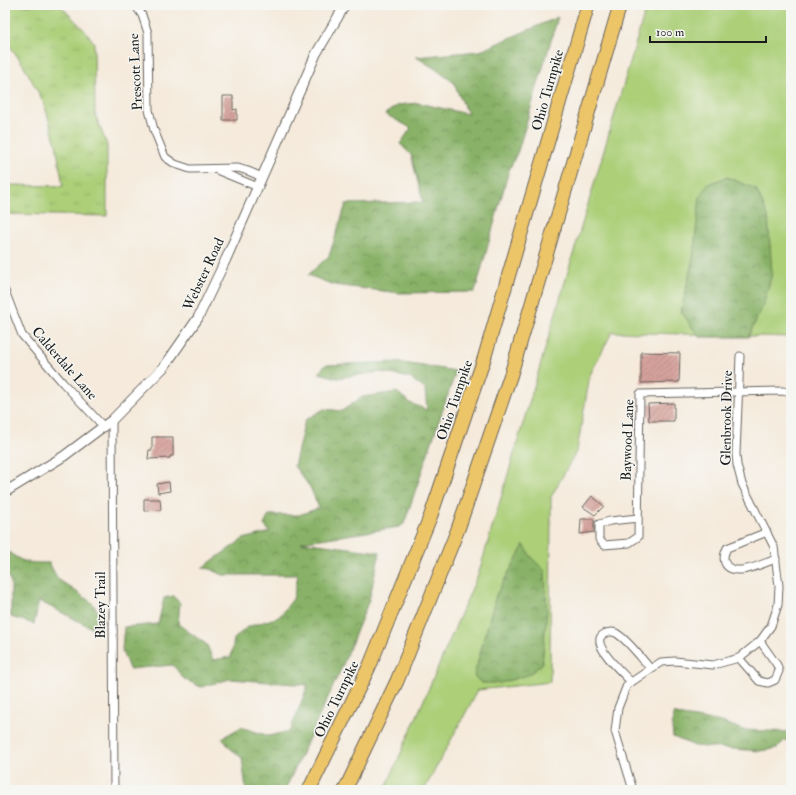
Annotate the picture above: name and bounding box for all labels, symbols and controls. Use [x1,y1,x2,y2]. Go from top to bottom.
scale bar [650,18,766,44]
text: 100 m [656,25,685,40]
street label: Prescott Lane [125,33,146,111]
street label: Ohio Turnpike [528,47,568,133]
street label: Webster Road [179,235,228,314]
street label: Calderdale Lane [28,323,101,403]
street label: Ohio Turnpike [433,358,477,443]
street label: Glenbrook Drive [717,370,736,466]
street label: Baywood Lane [618,399,638,481]
street label: Blazey Trail [92,571,110,639]
street label: Ohio Turnpike [310,658,363,741]

